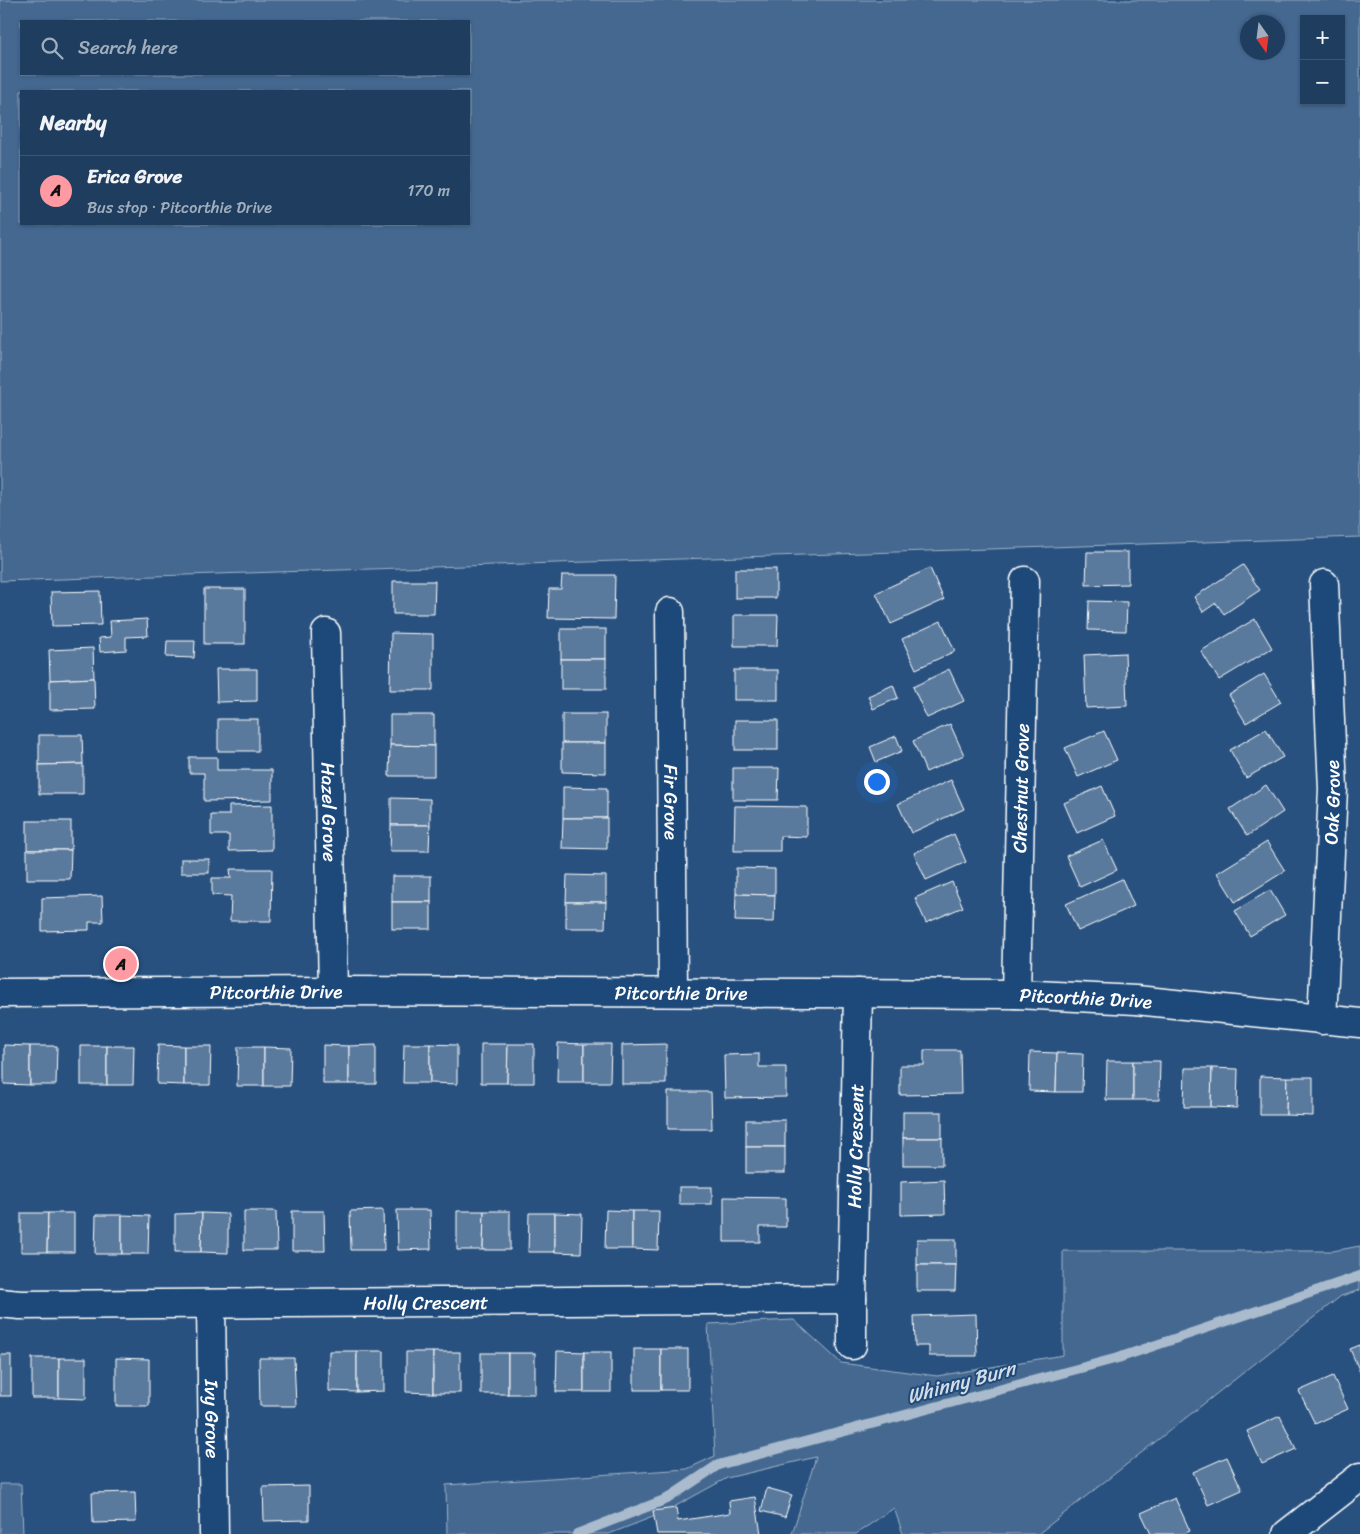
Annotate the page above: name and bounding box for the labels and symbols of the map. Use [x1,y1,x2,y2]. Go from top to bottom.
north arrow [1240,15,1285,60]
street label: Chestnut Grove [1003,723,1039,853]
street label: Oak Grove [1314,759,1350,845]
street label: Hazel Grove [312,762,346,862]
street label: Fir Grove [654,764,688,840]
your location [864,769,890,795]
pin: A [105,945,137,983]
street label: Pitcorthie Drive [210,975,342,1009]
street label: Pitcorthie Drive [615,976,747,1010]
street label: Pitcorthie Drive [1019,978,1154,1019]
street label: Holly Crescent [838,1084,873,1209]
street label: Holly Crescent [363,1286,488,1320]
water label: Whinny Burn [903,1351,1021,1414]
street label: Ivy Grove [195,1378,229,1459]

